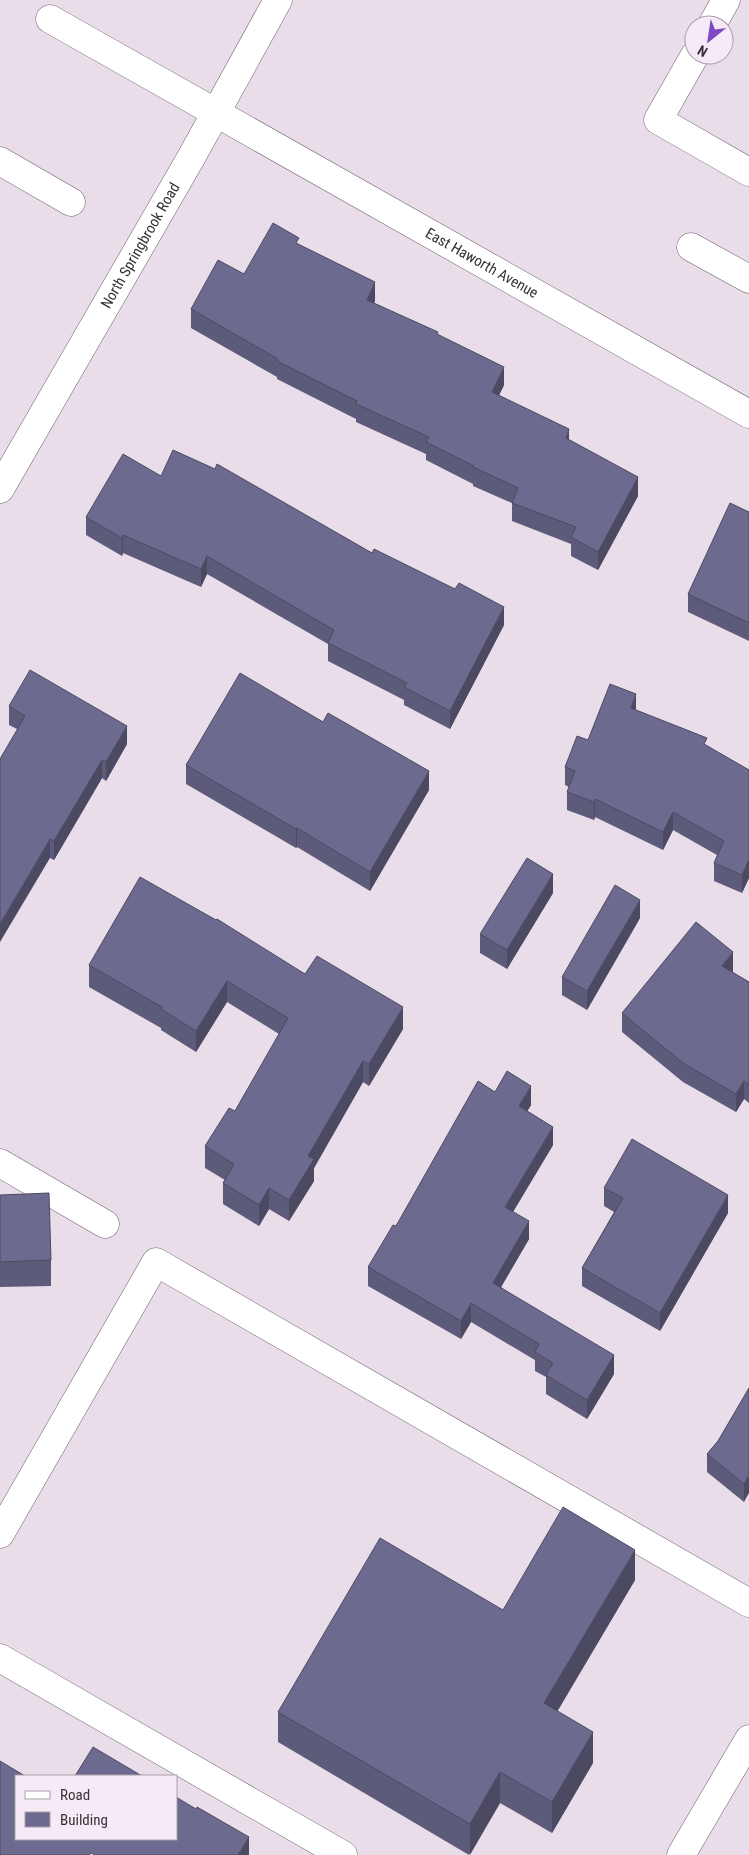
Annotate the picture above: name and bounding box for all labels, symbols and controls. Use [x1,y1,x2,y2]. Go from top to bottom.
north arrow [684,15,734,65]
text: N [695,42,710,60]
street label: North Springbrook Road [97,180,184,312]
street label: East Haworth Avenue [422,224,541,302]
legend [15,1775,178,1840]
text: Road [60,1786,90,1804]
text: Building [60,1811,108,1829]

